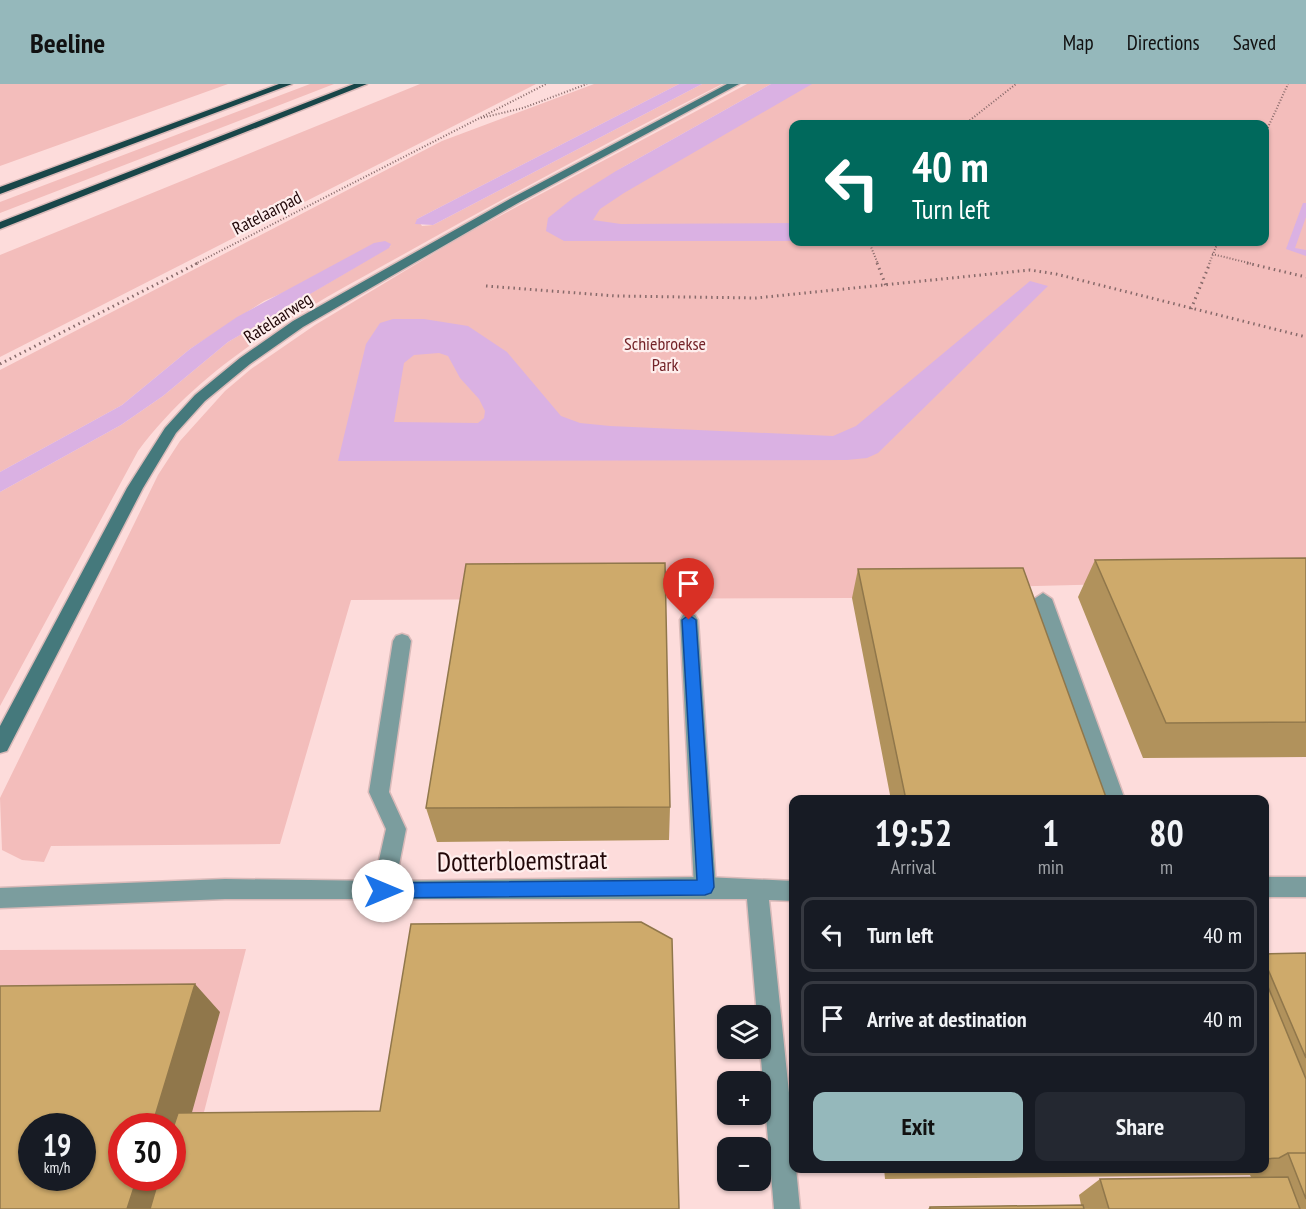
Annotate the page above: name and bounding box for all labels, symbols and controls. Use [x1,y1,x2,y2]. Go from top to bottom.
text: Beeline [30,24,105,61]
text: Map [1063,29,1094,56]
text: Directions [1127,29,1200,56]
text: Saved [1233,29,1276,56]
text: 40 m [912,139,989,194]
icon: left [813,144,891,222]
street label: Ratelaarpad [228,185,305,240]
text: Turn left [912,192,990,226]
street label: Ratelaarweg [239,287,316,348]
park label: Schiebroekse Park [624,332,706,376]
pin [663,558,714,620]
icon: arrive [672,567,705,600]
text: 19:52 [874,809,952,856]
text: 1 [1042,809,1059,856]
text: 80 [1149,809,1184,856]
street label: Dotterbloemstraat [436,842,608,878]
text: Arrival [891,854,936,880]
text: min [1038,854,1064,880]
text: m [1160,854,1173,880]
position arrow [351,859,415,923]
icon: left [816,918,849,951]
text: Turn left [867,921,933,949]
text: 40 m [1203,921,1242,949]
icon: arrive [816,1002,849,1035]
map controls [717,1005,771,1191]
button: layers [717,1005,771,1059]
text: Arrive at destination [867,1005,1027,1033]
text: 40 m [1203,1005,1242,1033]
button: + [717,1071,771,1125]
button: Exit [813,1092,1023,1161]
button: Share [1035,1092,1245,1161]
speed limit sign: 30 [108,1113,186,1191]
text: 19 [43,1125,71,1164]
button: − [717,1137,771,1191]
text: km/h [44,1158,70,1177]

